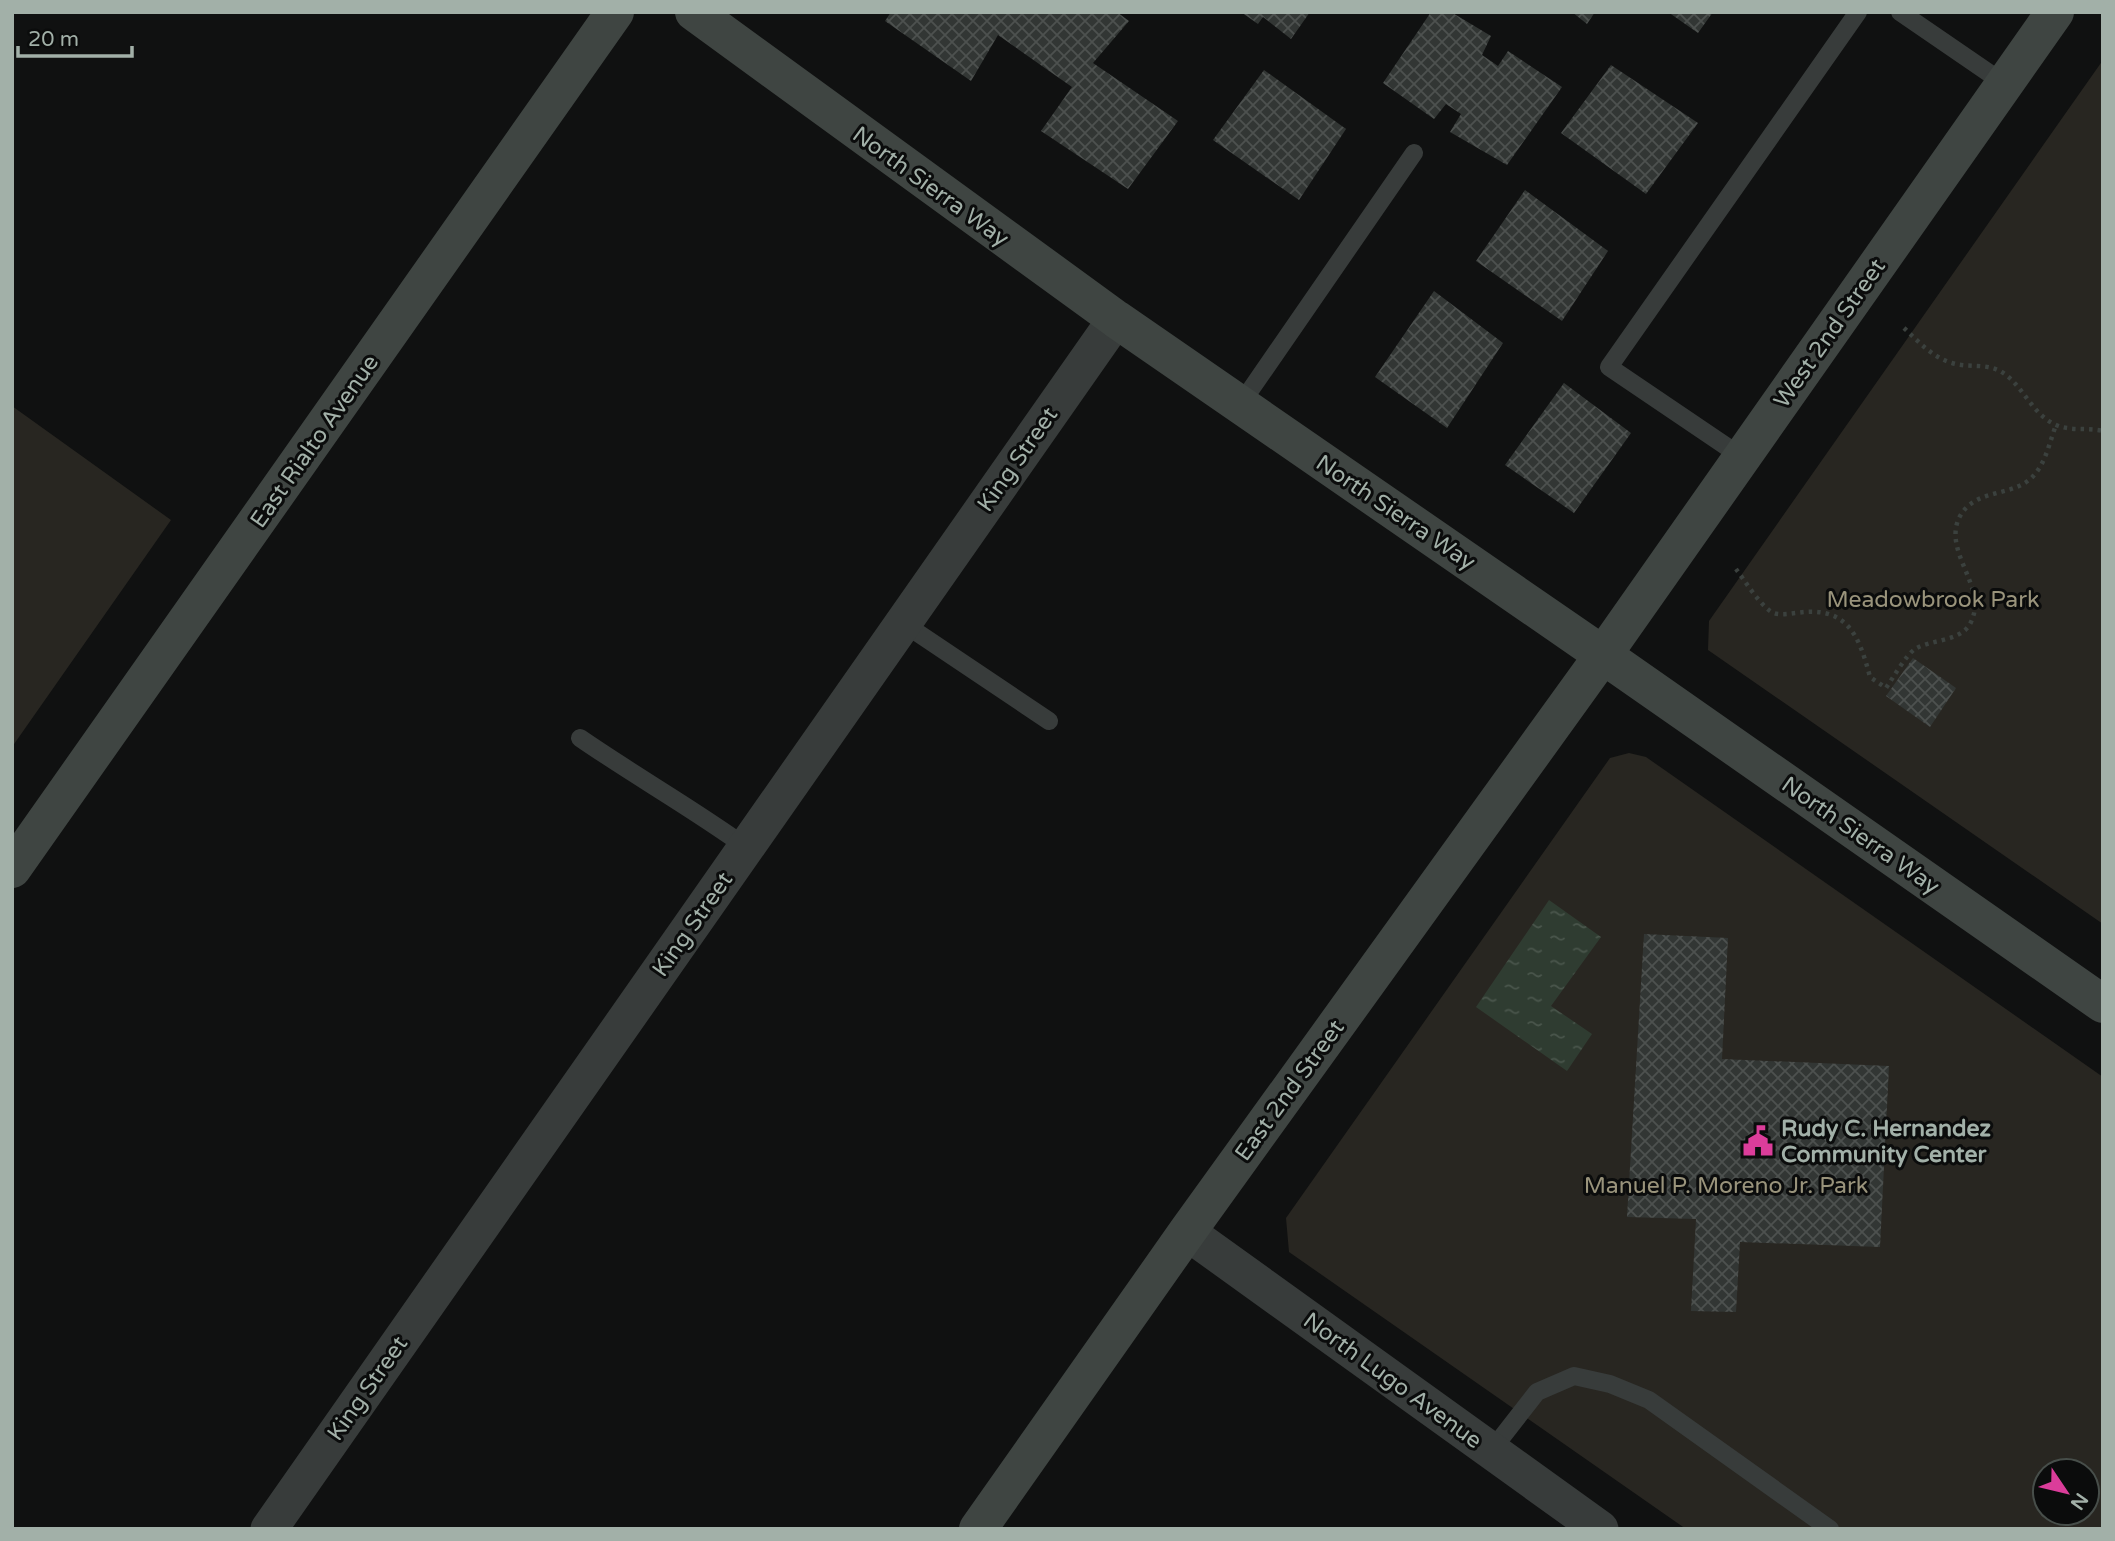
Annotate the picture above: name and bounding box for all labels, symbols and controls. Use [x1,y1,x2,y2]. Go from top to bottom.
scale bar [18,14,131,58]
text: 20 m [28,27,79,52]
street label: North Sierra Way [847,121,1014,253]
street label: West 2nd Street [1768,253,1892,414]
street label: East Rialto Avenue [245,350,385,533]
street label: King Street [972,402,1064,517]
street label: North Sierra Way [1310,449,1481,577]
park label: Meadowbrook Park [1827,586,2039,614]
street label: North Sierra Way [1776,771,1945,901]
street label: King Street [647,867,739,982]
street label: East 2nd Street [1229,1014,1351,1167]
place label: Rudy C. Hernandez Community Center [1781,1115,1991,1169]
public building icon: Rudy C. Hernandez Community Center [1741,1124,1775,1158]
park label: Manuel P. Moreno Jr. Park [1584,1172,1868,1200]
street label: North Lugo Avenue [1298,1307,1487,1455]
street label: King Street [322,1331,414,1446]
north arrow [2031,1457,2101,1527]
text: N [2066,1489,2092,1514]

